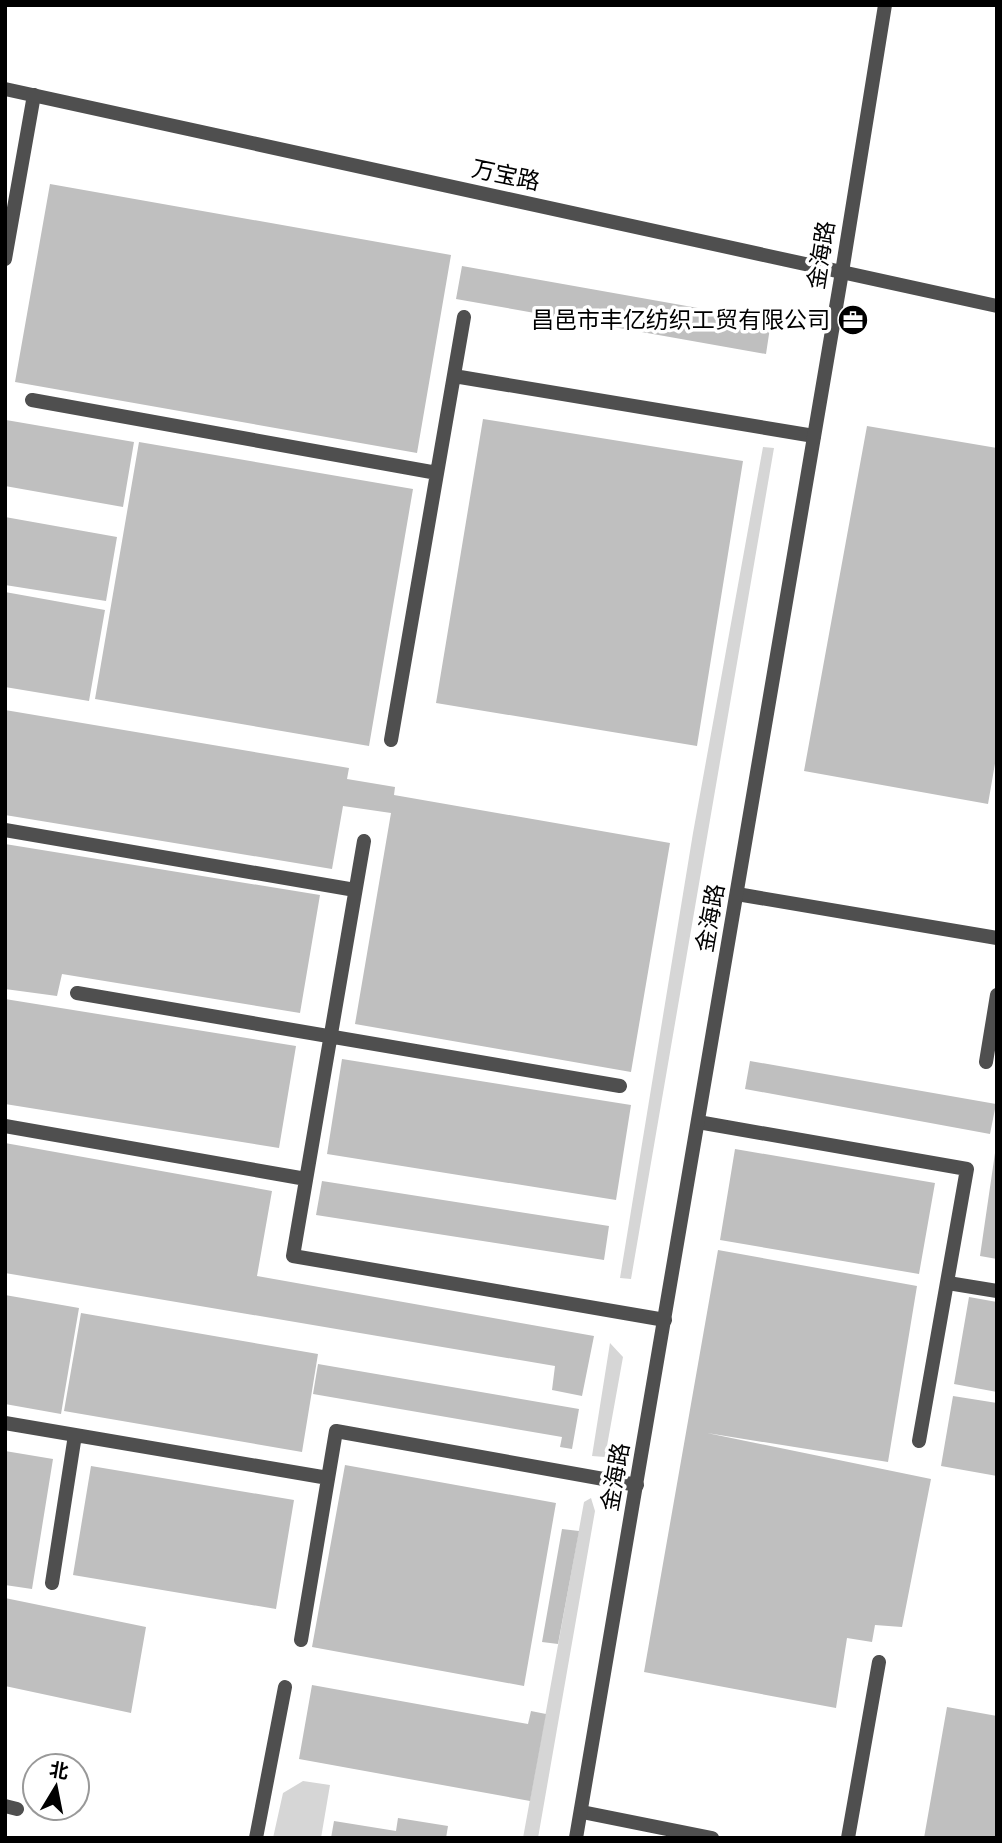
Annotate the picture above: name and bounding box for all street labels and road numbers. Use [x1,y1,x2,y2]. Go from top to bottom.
street label: 万宝路 [469,155,542,196]
street label: 金海路 [803,219,840,291]
street label: 金海路 [691,882,730,954]
street label: 金海路 [596,1441,635,1513]

